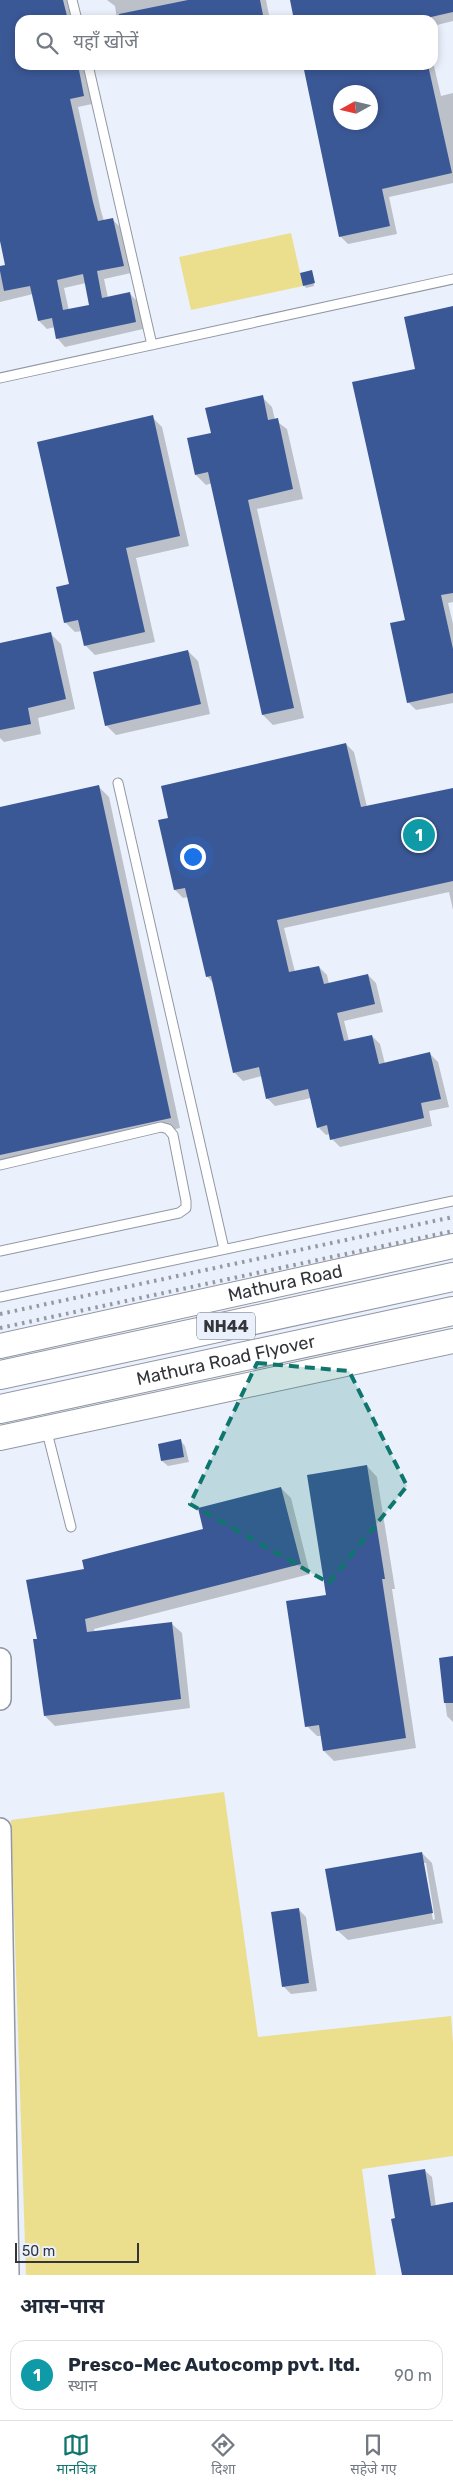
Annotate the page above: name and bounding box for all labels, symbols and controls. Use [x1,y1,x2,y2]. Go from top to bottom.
search box [15,15,438,70]
icon: search [33,29,61,57]
text: यहाँ खोजें [73,30,138,53]
north arrow [333,85,378,130]
pin: 1 [403,816,435,854]
your location [180,844,206,870]
street label: Mathura Road [226,1260,345,1306]
road number: NH44 [197,1312,255,1340]
street label: Mathura Road Flyover [134,1330,317,1390]
scale bar [15,2240,139,2263]
text: 50 m [22,2243,55,2260]
text: आस-पास [20,2293,104,2318]
text: Presco-Mec Autocomp pvt. ltd. [68,2353,360,2376]
text: 1 [33,2366,41,2385]
text: 90 m [394,2366,432,2385]
text: स्थान [68,2376,97,2395]
tab: मानचित्र [56,2431,96,2480]
tab: दिशा [209,2431,237,2480]
tab: सहेजे गए [350,2431,397,2480]

